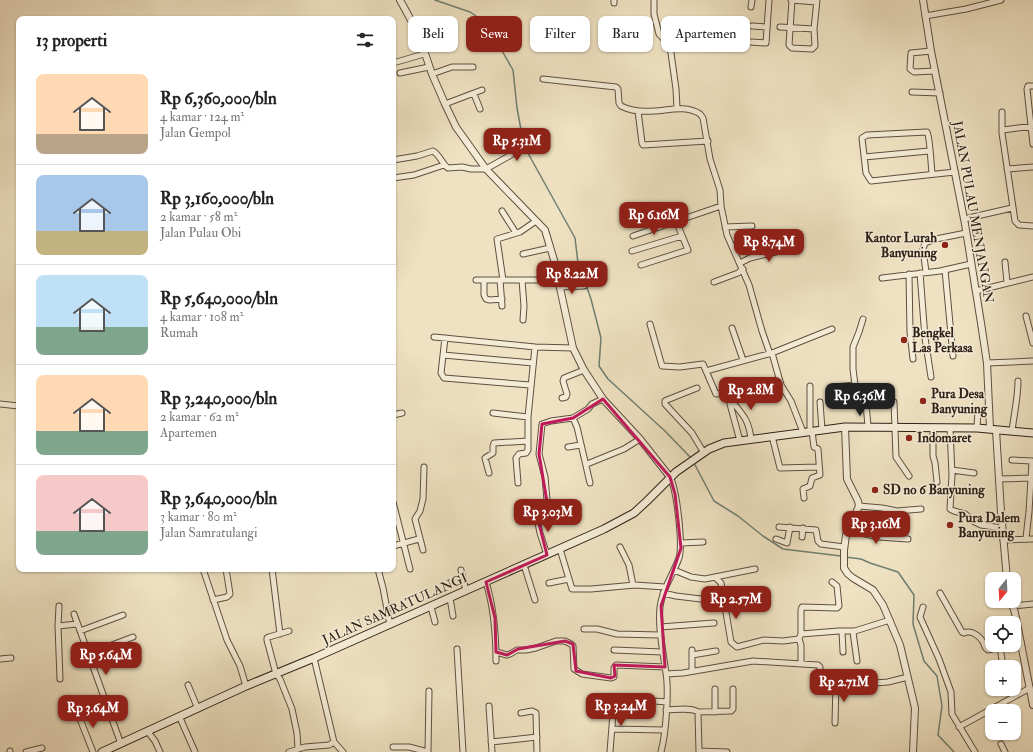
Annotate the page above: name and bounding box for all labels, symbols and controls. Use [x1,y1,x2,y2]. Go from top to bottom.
chip: Beli [408,16,458,52]
chip: Sewa [466,16,522,52]
chip: Filter [530,16,590,52]
chip: Baru [598,16,653,52]
chip: Apartemen [661,16,750,52]
icon: filters [354,29,376,51]
text: 13 properti [36,30,107,51]
text: Rp 6,360,000/bln [160,88,277,109]
icon: home [68,90,116,138]
text: 4 kamar · 124 m² [160,109,244,125]
street label: JALAN PULAU MENJANGAN [949,119,997,305]
text: Jalan Gempol [160,125,231,141]
pin: Rp 5.31M [476,128,558,162]
text: Rp 5.31M [493,133,541,149]
text: Rp 3,160,000/bln [160,188,274,209]
icon: home [68,191,116,239]
pin: Rp 6.16M [613,202,695,236]
text: Rp 6.16M [628,207,680,223]
text: 2 kamar · 58 m² [160,209,237,225]
text: Jalan Pulau Obi [160,225,241,241]
pin: Rp 8.74M [728,229,810,263]
place label: Kantor Lurah Banyuning [865,230,938,262]
text: Rp 8.74M [743,234,795,250]
marker: Kantor Lurah Banyuning [940,240,950,250]
pin: Rp 8.22M [531,261,613,295]
text: Rp 8.22M [546,266,599,282]
text: Rp 5,640,000/bln [160,288,278,309]
icon: home [68,291,116,339]
text: 4 kamar · 108 m² [160,309,243,325]
text: Rumah [160,325,198,341]
place label: Bengkel Las Perkasa [912,325,973,356]
marker: Bengkel Las Perkasa [899,335,909,345]
pin: Rp 2.8M [714,377,788,411]
text: Rp 2.8M [728,382,774,398]
pin: Rp 6.36M [819,383,901,417]
place label: Pura Desa Banyuning [931,386,988,418]
text: Rp 3,240,000/bln [160,388,277,409]
text: Rp 6.36M [834,388,886,404]
icon: home [68,391,116,439]
marker: Pura Desa Banyuning [918,396,928,406]
text: 2 kamar · 62 m² [160,409,239,425]
text: Apartemen [160,425,217,441]
place label: Indomaret [917,430,972,446]
marker: Indomaret [904,433,914,443]
place label: SD no 6 Banyuning [883,482,985,499]
marker: SD no 6 Banyuning [870,485,880,495]
text: Rp 3,640,000/bln [160,488,277,509]
icon: home [68,491,116,539]
pin: Rp 3.03M [507,499,589,533]
text: Rp 3.03M [523,504,573,520]
text: 3 kamar · 80 m² [160,509,237,525]
place label: Pura Dalem Banyuning [958,510,1021,542]
pin: Rp 3.16M [835,511,917,545]
text: Rp 3.16M [851,516,901,532]
marker: Pura Dalem Banyuning [945,520,955,530]
text: Jalan Samratulangi [160,525,257,541]
street label: JALAN SAMRATULANGI [319,570,470,649]
north arrow [985,572,1021,608]
map controls [985,572,1021,740]
pin: Rp 2.57M [695,586,777,620]
text: Rp 2.57M [710,591,762,607]
button: locate [985,616,1021,652]
pin: Rp 5.64M [65,642,147,676]
text: Rp 5.64M [80,647,132,663]
button: + [985,660,1021,696]
pin: Rp 2.71M [803,669,885,703]
text: Rp 2.71M [819,674,869,690]
pin: Rp 3.24M [580,693,662,727]
pin: Rp 3.64M [52,695,134,729]
text: Rp 3.24M [595,698,647,714]
text: Rp 3.64M [67,700,119,716]
button: − [985,704,1021,740]

